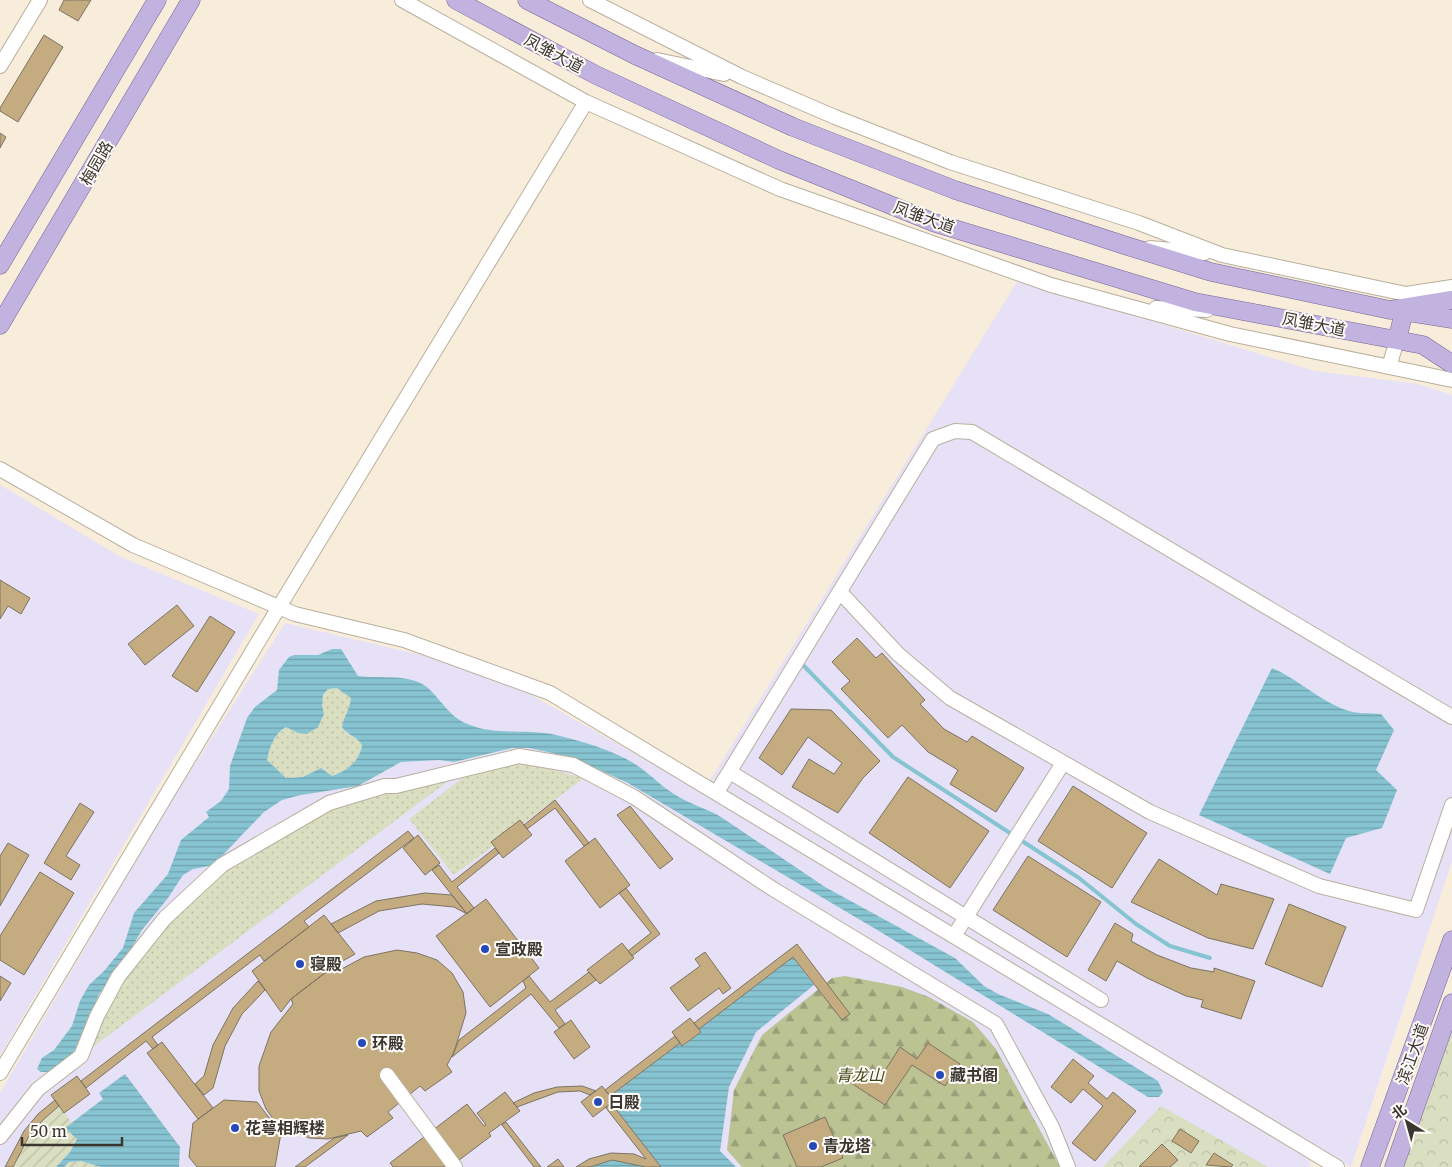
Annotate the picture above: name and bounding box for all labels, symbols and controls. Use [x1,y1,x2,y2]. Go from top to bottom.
street label: 凤雏大道 [521,29,587,77]
street label: 梅园路 [75,137,117,189]
street label: 凤雏大道 [891,197,957,237]
street label: 凤雏大道 [1281,308,1347,340]
place label: 宣政殿 [495,939,543,959]
marker: 宣政殿 [479,943,491,955]
place label: 寝殿 [310,954,342,974]
marker: 寝殿 [294,958,306,970]
street label: 滨江大道 [1392,1021,1432,1087]
place label: 环殿 [372,1033,404,1053]
marker: 环殿 [356,1037,368,1049]
park label: 青龙山 [836,1065,885,1085]
place label: 藏书阁 [950,1065,998,1085]
marker: 藏书阁 [934,1069,946,1081]
place label: 日殿 [608,1092,640,1112]
marker: 日殿 [592,1096,604,1108]
north arrow [1382,1097,1432,1147]
text: 北 [1388,1100,1410,1123]
scale bar [22,1114,122,1146]
place label: 花萼相辉楼 [245,1118,325,1138]
text: 50 m [30,1122,67,1141]
marker: 花萼相辉楼 [229,1122,241,1134]
place label: 青龙塔 [823,1136,871,1156]
marker: 青龙塔 [807,1140,819,1152]

